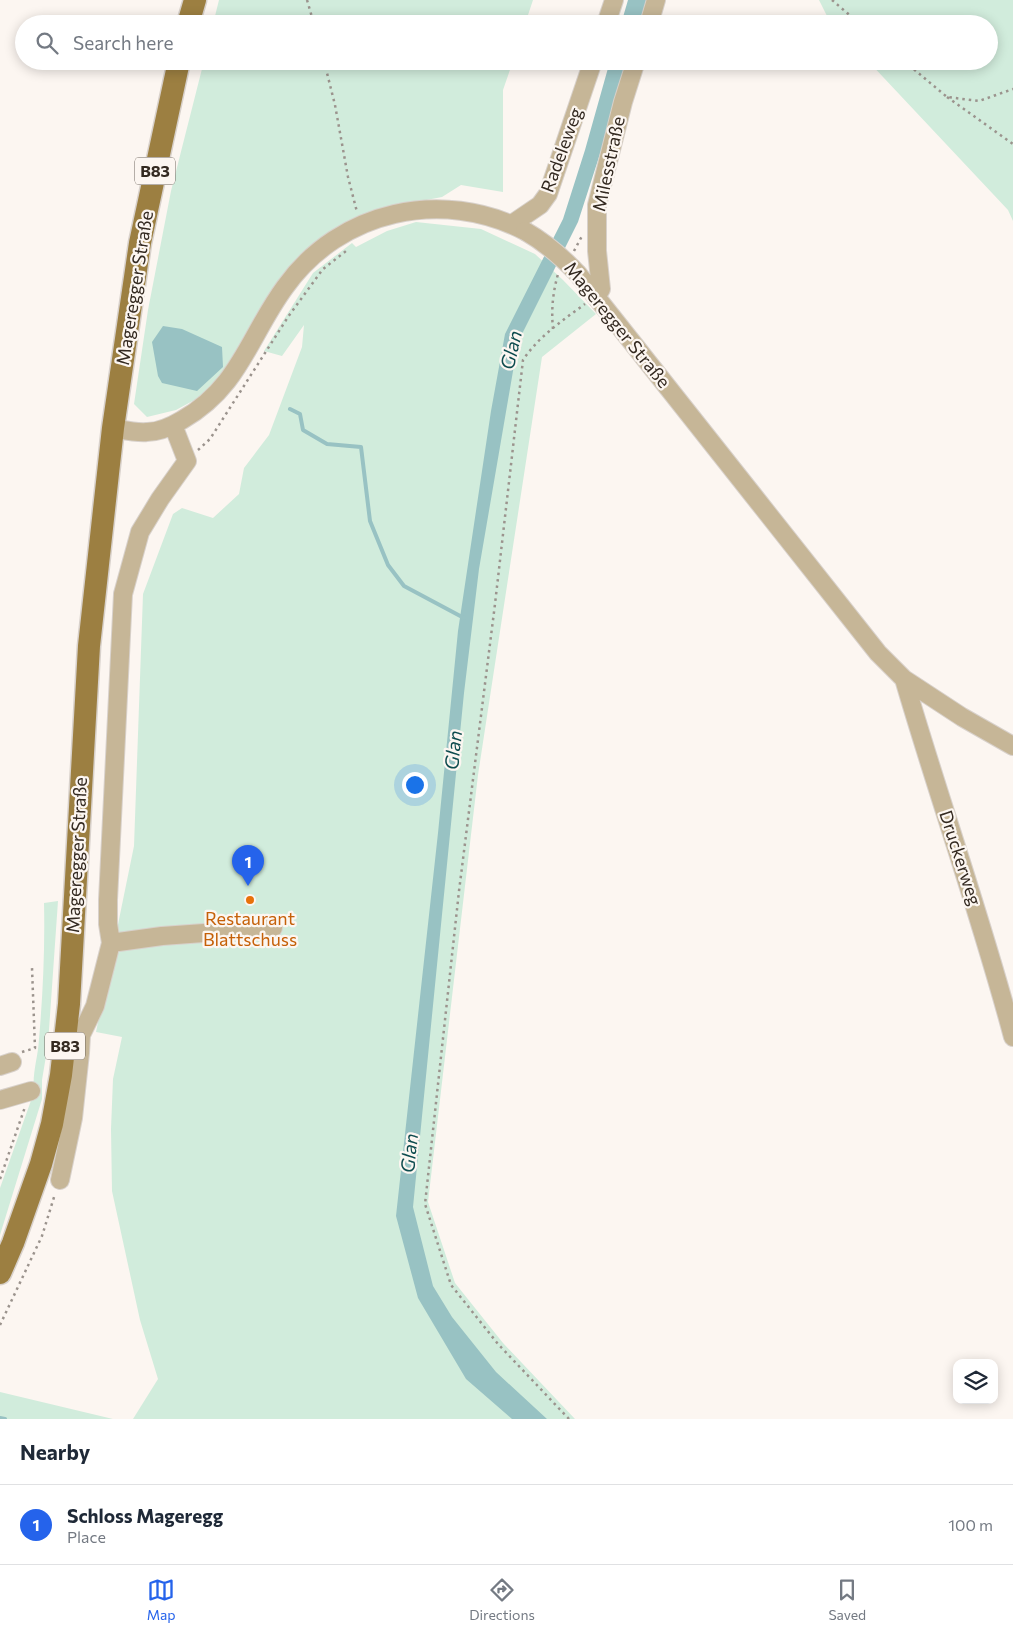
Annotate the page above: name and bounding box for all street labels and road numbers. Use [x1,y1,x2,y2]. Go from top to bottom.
street label: Radeleweg [536,104,587,195]
street label: Milesstraße [587,114,629,213]
road number: B83 [135,158,175,185]
street label: Mageregger Straße [111,209,157,367]
street label: Mageregger Straße [560,257,675,392]
street label: Mageregger Straße [61,776,91,933]
street label: Druckerweg [935,807,987,908]
road number: B83 [45,1032,85,1060]

